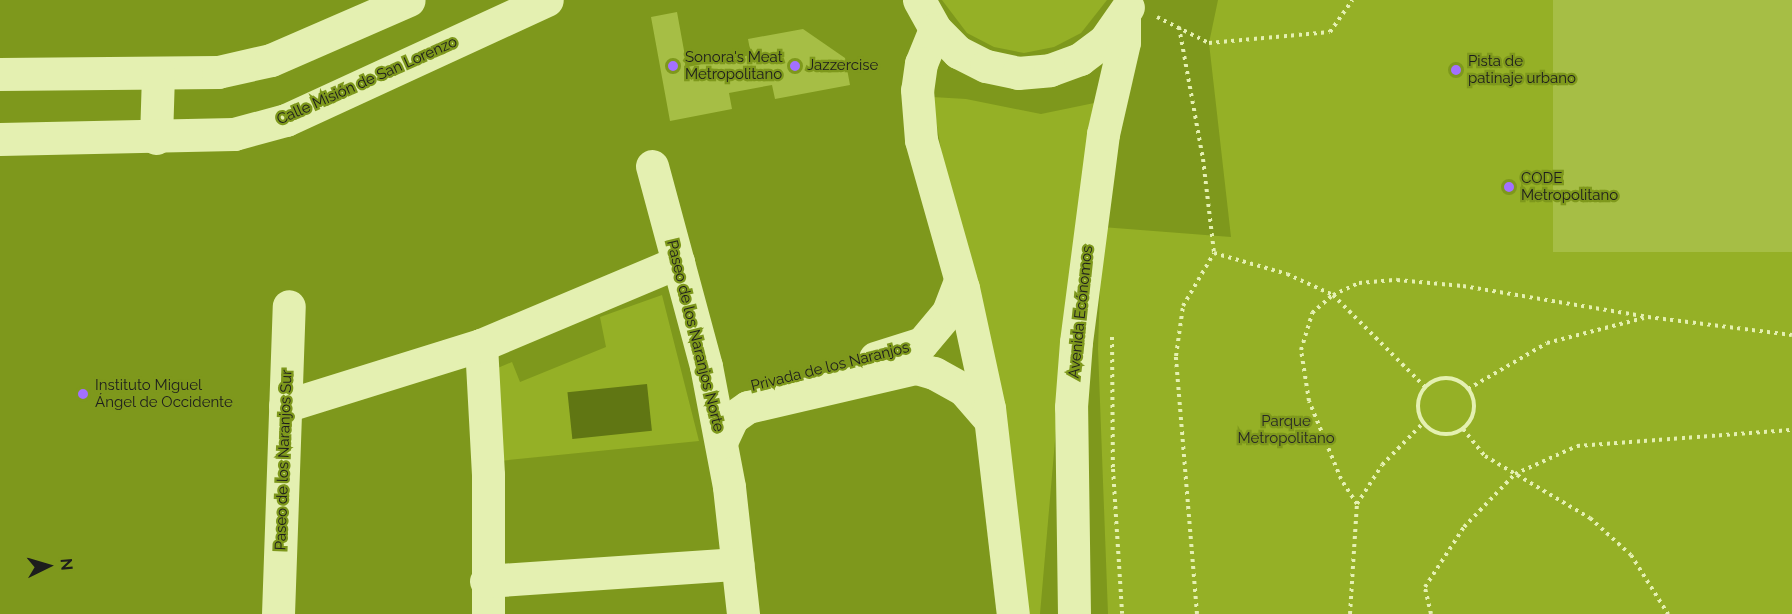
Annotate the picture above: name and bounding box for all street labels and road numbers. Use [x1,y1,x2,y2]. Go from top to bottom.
street label: Calle Misión de San Lorenzo [274,33,460,129]
street label: Paseo de los Naranjos Norte [662,238,728,434]
street label: Avenida Ecónomos [1065,245,1097,379]
street label: Privada de los Naranjos [749,339,911,395]
street label: Paseo de los Naranjos Sur [272,369,296,551]

